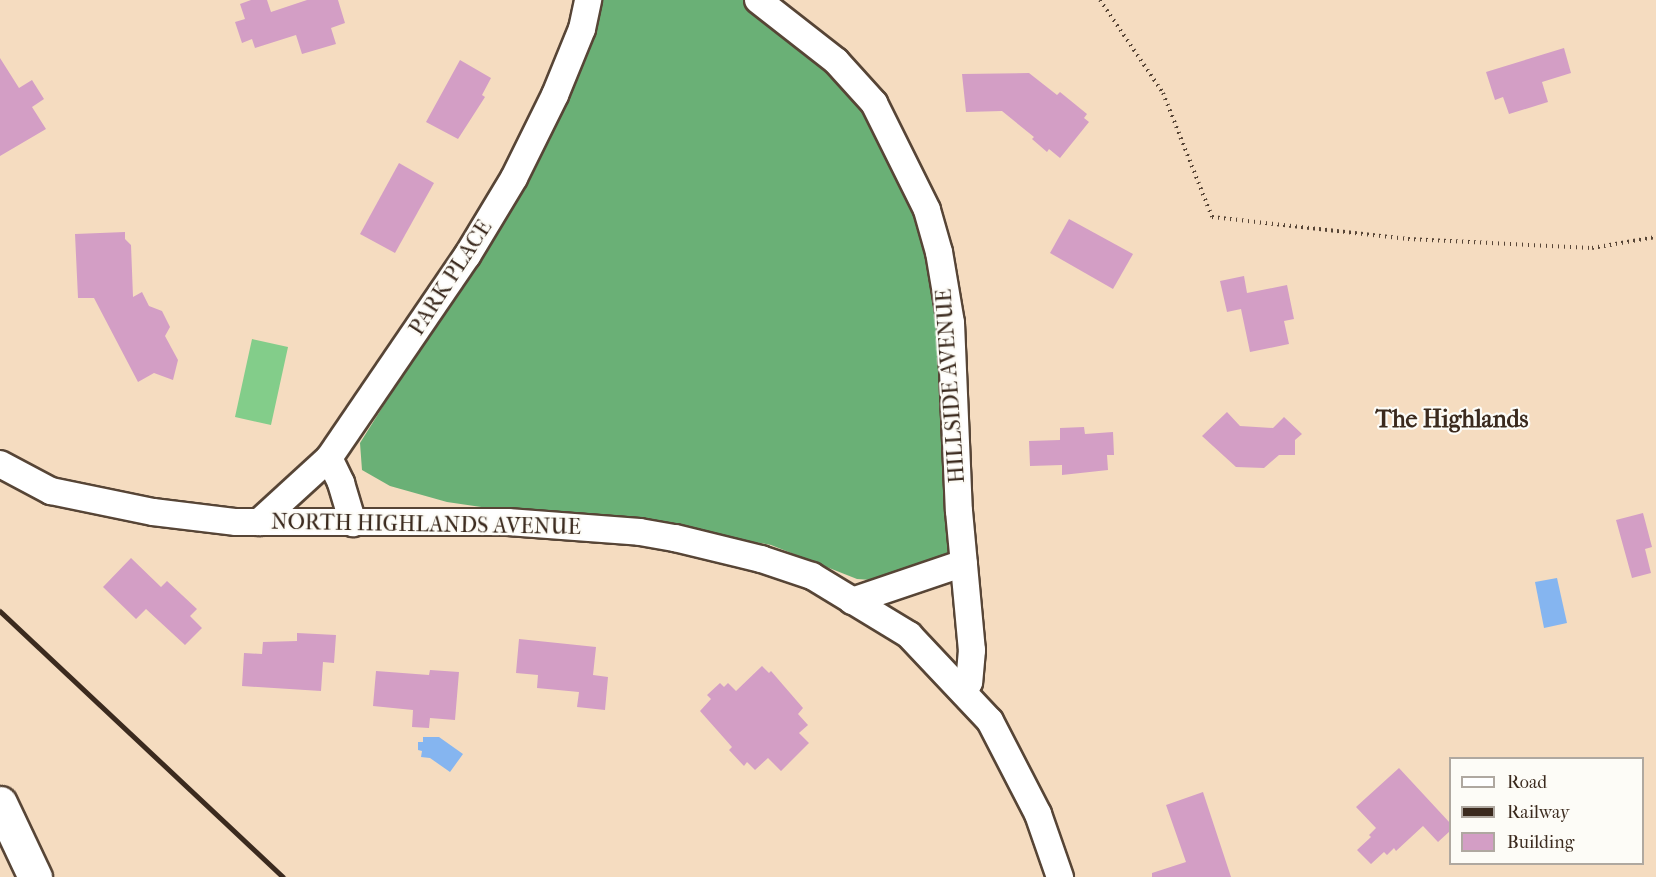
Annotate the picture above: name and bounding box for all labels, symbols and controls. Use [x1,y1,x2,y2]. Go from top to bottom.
street label: PARK PLACE [404,215,498,341]
street label: HILLSIDE AVENUE [931,288,971,484]
district label: The Highlands [1376,406,1528,434]
street label: NORTH HIGHLANDS AVENUE [271,509,581,541]
legend [1449,757,1644,865]
text: Road [1507,772,1547,793]
text: Railway [1507,802,1570,823]
text: Building [1507,832,1574,853]

